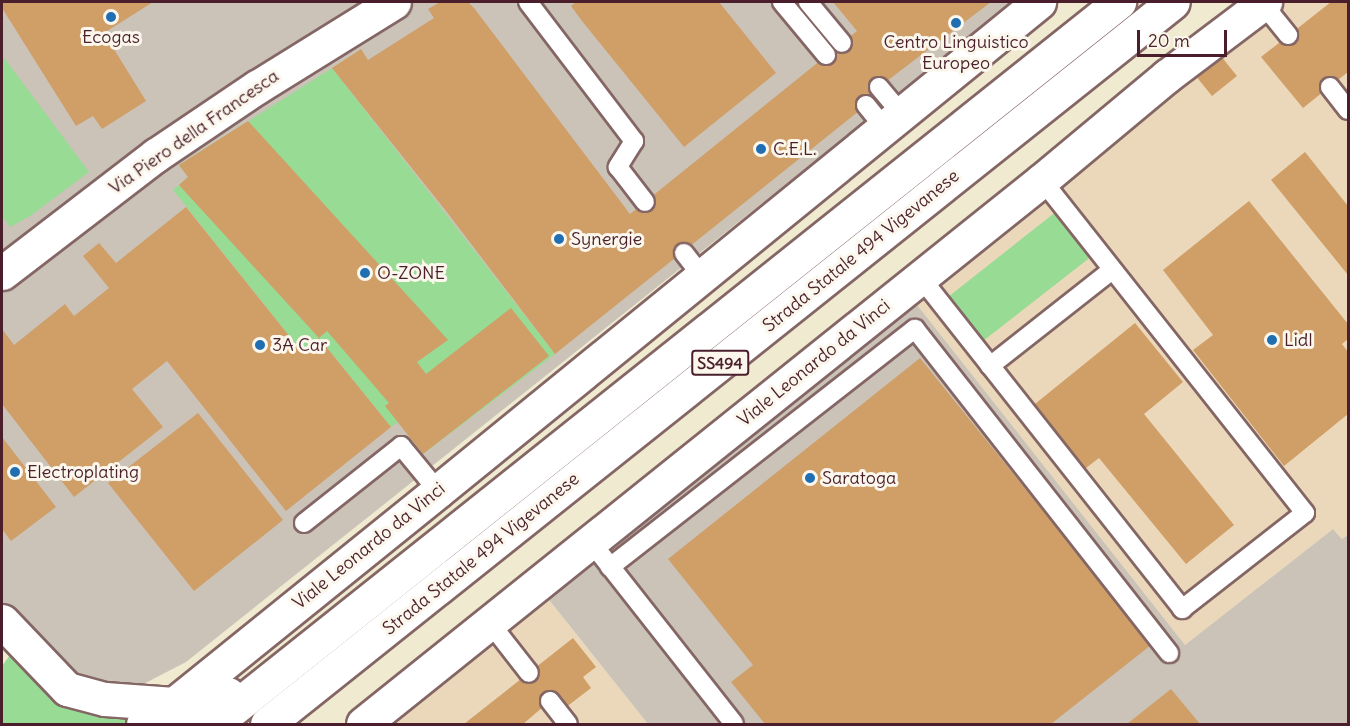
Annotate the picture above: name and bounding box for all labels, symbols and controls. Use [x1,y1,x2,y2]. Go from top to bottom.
marker: Ecogas [104,10,118,24]
marker: Centro Linguistico Europeo [949,16,963,30]
scale bar [1140,18,1230,56]
place label: Ecogas [82,26,140,48]
text: 20 m [1148,29,1190,52]
place label: Centro Linguistico Europeo [883,32,1029,74]
street label: Via Piero della Francesca [105,65,283,199]
place label: C.E.L. [773,138,816,160]
marker: C.E.L. [754,142,768,156]
street label: Strada Statale 494 Vigevanese [759,165,963,337]
place label: Synergie [571,228,642,250]
marker: Synergie [552,232,566,246]
place label: O-ZONE [377,262,445,284]
marker: O-ZONE [358,266,372,280]
street label: Viale Leonardo da Vinci [734,295,894,431]
place label: Lidl [1284,329,1312,351]
marker: Lidl [1265,333,1279,347]
place label: 3A Car [272,334,327,356]
marker: 3A Car [253,338,267,352]
road number: SS494 [690,350,750,376]
place label: Electroplating [27,461,139,483]
marker: Electroplating [8,465,22,479]
place label: Saratoga [822,467,896,489]
street label: Strada Statale 494 Vigevanese [379,468,583,640]
marker: Saratoga [803,471,817,485]
street label: Viale Leonardo da Vinci [289,478,449,614]

